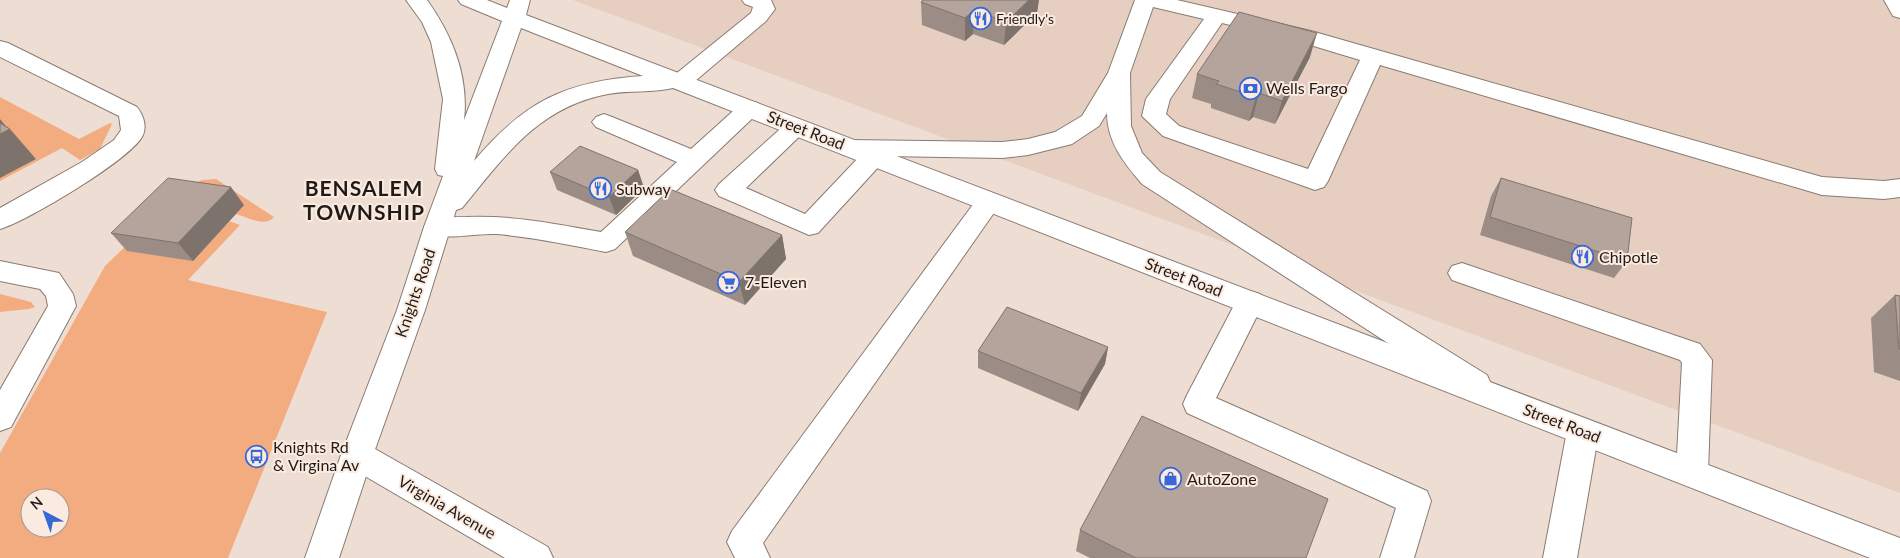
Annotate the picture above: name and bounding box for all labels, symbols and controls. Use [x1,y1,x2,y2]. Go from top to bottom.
restaurant icon: Friendly's [968,7,992,31]
place label: Friendly's [996,10,1054,27]
bank icon: Wells Fargo [1238,76,1262,100]
place label: Wells Fargo [1266,78,1347,97]
street label: Street Road [765,106,848,153]
district label: BENSALEM TOWNSHIP [303,175,425,224]
restaurant icon: Subway [588,177,612,201]
place label: Subway [616,179,672,198]
restaurant icon: Chipotle [1571,245,1595,269]
street label: Knights Road [390,246,439,340]
place label: Chipotle [1599,247,1658,266]
street label: Street Road [1143,253,1226,300]
supermarket icon: 7-Eleven [717,270,741,294]
place label: 7-Eleven [745,272,807,291]
street label: Street Road [1521,399,1604,446]
place label: Knights Rd & Virgina Av [273,437,360,474]
bus stop icon: Knights Rd & Virgina Av [245,444,269,468]
shop icon: AutoZone [1159,467,1183,491]
place label: AutoZone [1187,469,1257,488]
street label: Virginia Avenue [395,471,500,542]
north arrow [20,488,70,538]
text: N [26,493,46,513]

